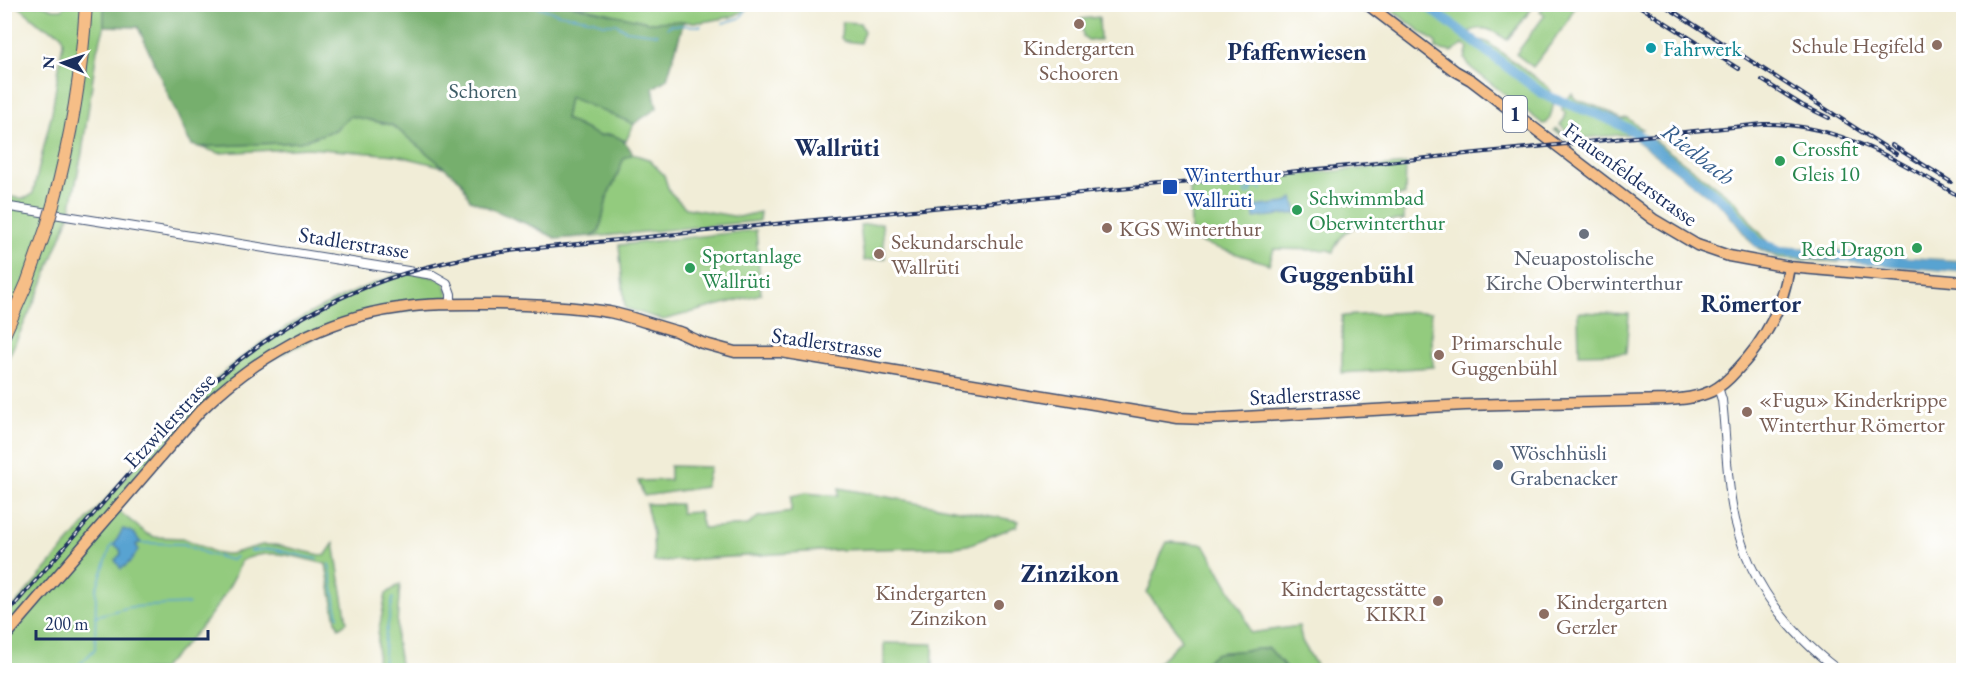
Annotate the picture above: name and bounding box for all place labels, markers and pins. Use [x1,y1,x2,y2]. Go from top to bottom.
marker: Kindergarten Schooren [1072,17,1086,31]
place label: Schule Hegifeld [1792,31,1926,60]
place label: Kindergarten Schooren [1023,33,1135,87]
place label: Fahrwerk [1663,34,1743,63]
marker: Schule Hegifeld [1930,38,1944,52]
marker: Fahrwerk [1644,41,1658,55]
place label: Crossfit Gleis 10 [1792,134,1860,188]
marker: Crossfit Gleis 10 [1773,154,1787,168]
place label: Winterthur Wallrüti [1184,160,1281,214]
marker: Winterthur Wallrüti [1161,178,1179,196]
place label: Schwimmbad Oberwinterthur [1309,183,1446,237]
marker: Schwimmbad Oberwinterthur [1290,203,1304,217]
place label: KGS Winterthur [1119,214,1262,243]
marker: KGS Winterthur [1100,221,1114,235]
place label: Sekundarschule Wallrüti [891,227,1024,281]
marker: Neuapostolische Kirche Oberwinterthur [1577,227,1591,241]
place label: Red Dragon [1801,234,1905,263]
place label: Sportanlage Wallrüti [702,241,802,295]
marker: Red Dragon [1910,241,1924,255]
place label: Neuapostolische Kirche Oberwinterthur [1485,243,1683,297]
marker: Sekundarschule Wallrüti [872,247,886,261]
marker: Sportanlage Wallrüti [683,261,697,275]
place label: Primarschule Guggenbühl [1451,328,1562,382]
marker: Primarschule Guggenbühl [1432,348,1446,362]
place label: «Fugu» Kinderkrippe Winterthur Römertor [1759,385,1948,439]
marker: «Fugu» Kinderkrippe Winterthur Römertor [1740,405,1754,419]
place label: Wöschhüsli Grabenacker [1510,438,1618,492]
marker: Wöschhüsli Grabenacker [1491,458,1505,472]
place label: Kindertagesstätte KIKRI [1281,574,1427,628]
place label: Kindergarten Zinzikon [875,578,987,632]
place label: Kindergarten Gerzler [1556,587,1668,641]
marker: Kindertagesstätte KIKRI [1431,594,1445,608]
marker: Kindergarten Zinzikon [992,598,1006,612]
marker: Kindergarten Gerzler [1537,607,1551,621]

